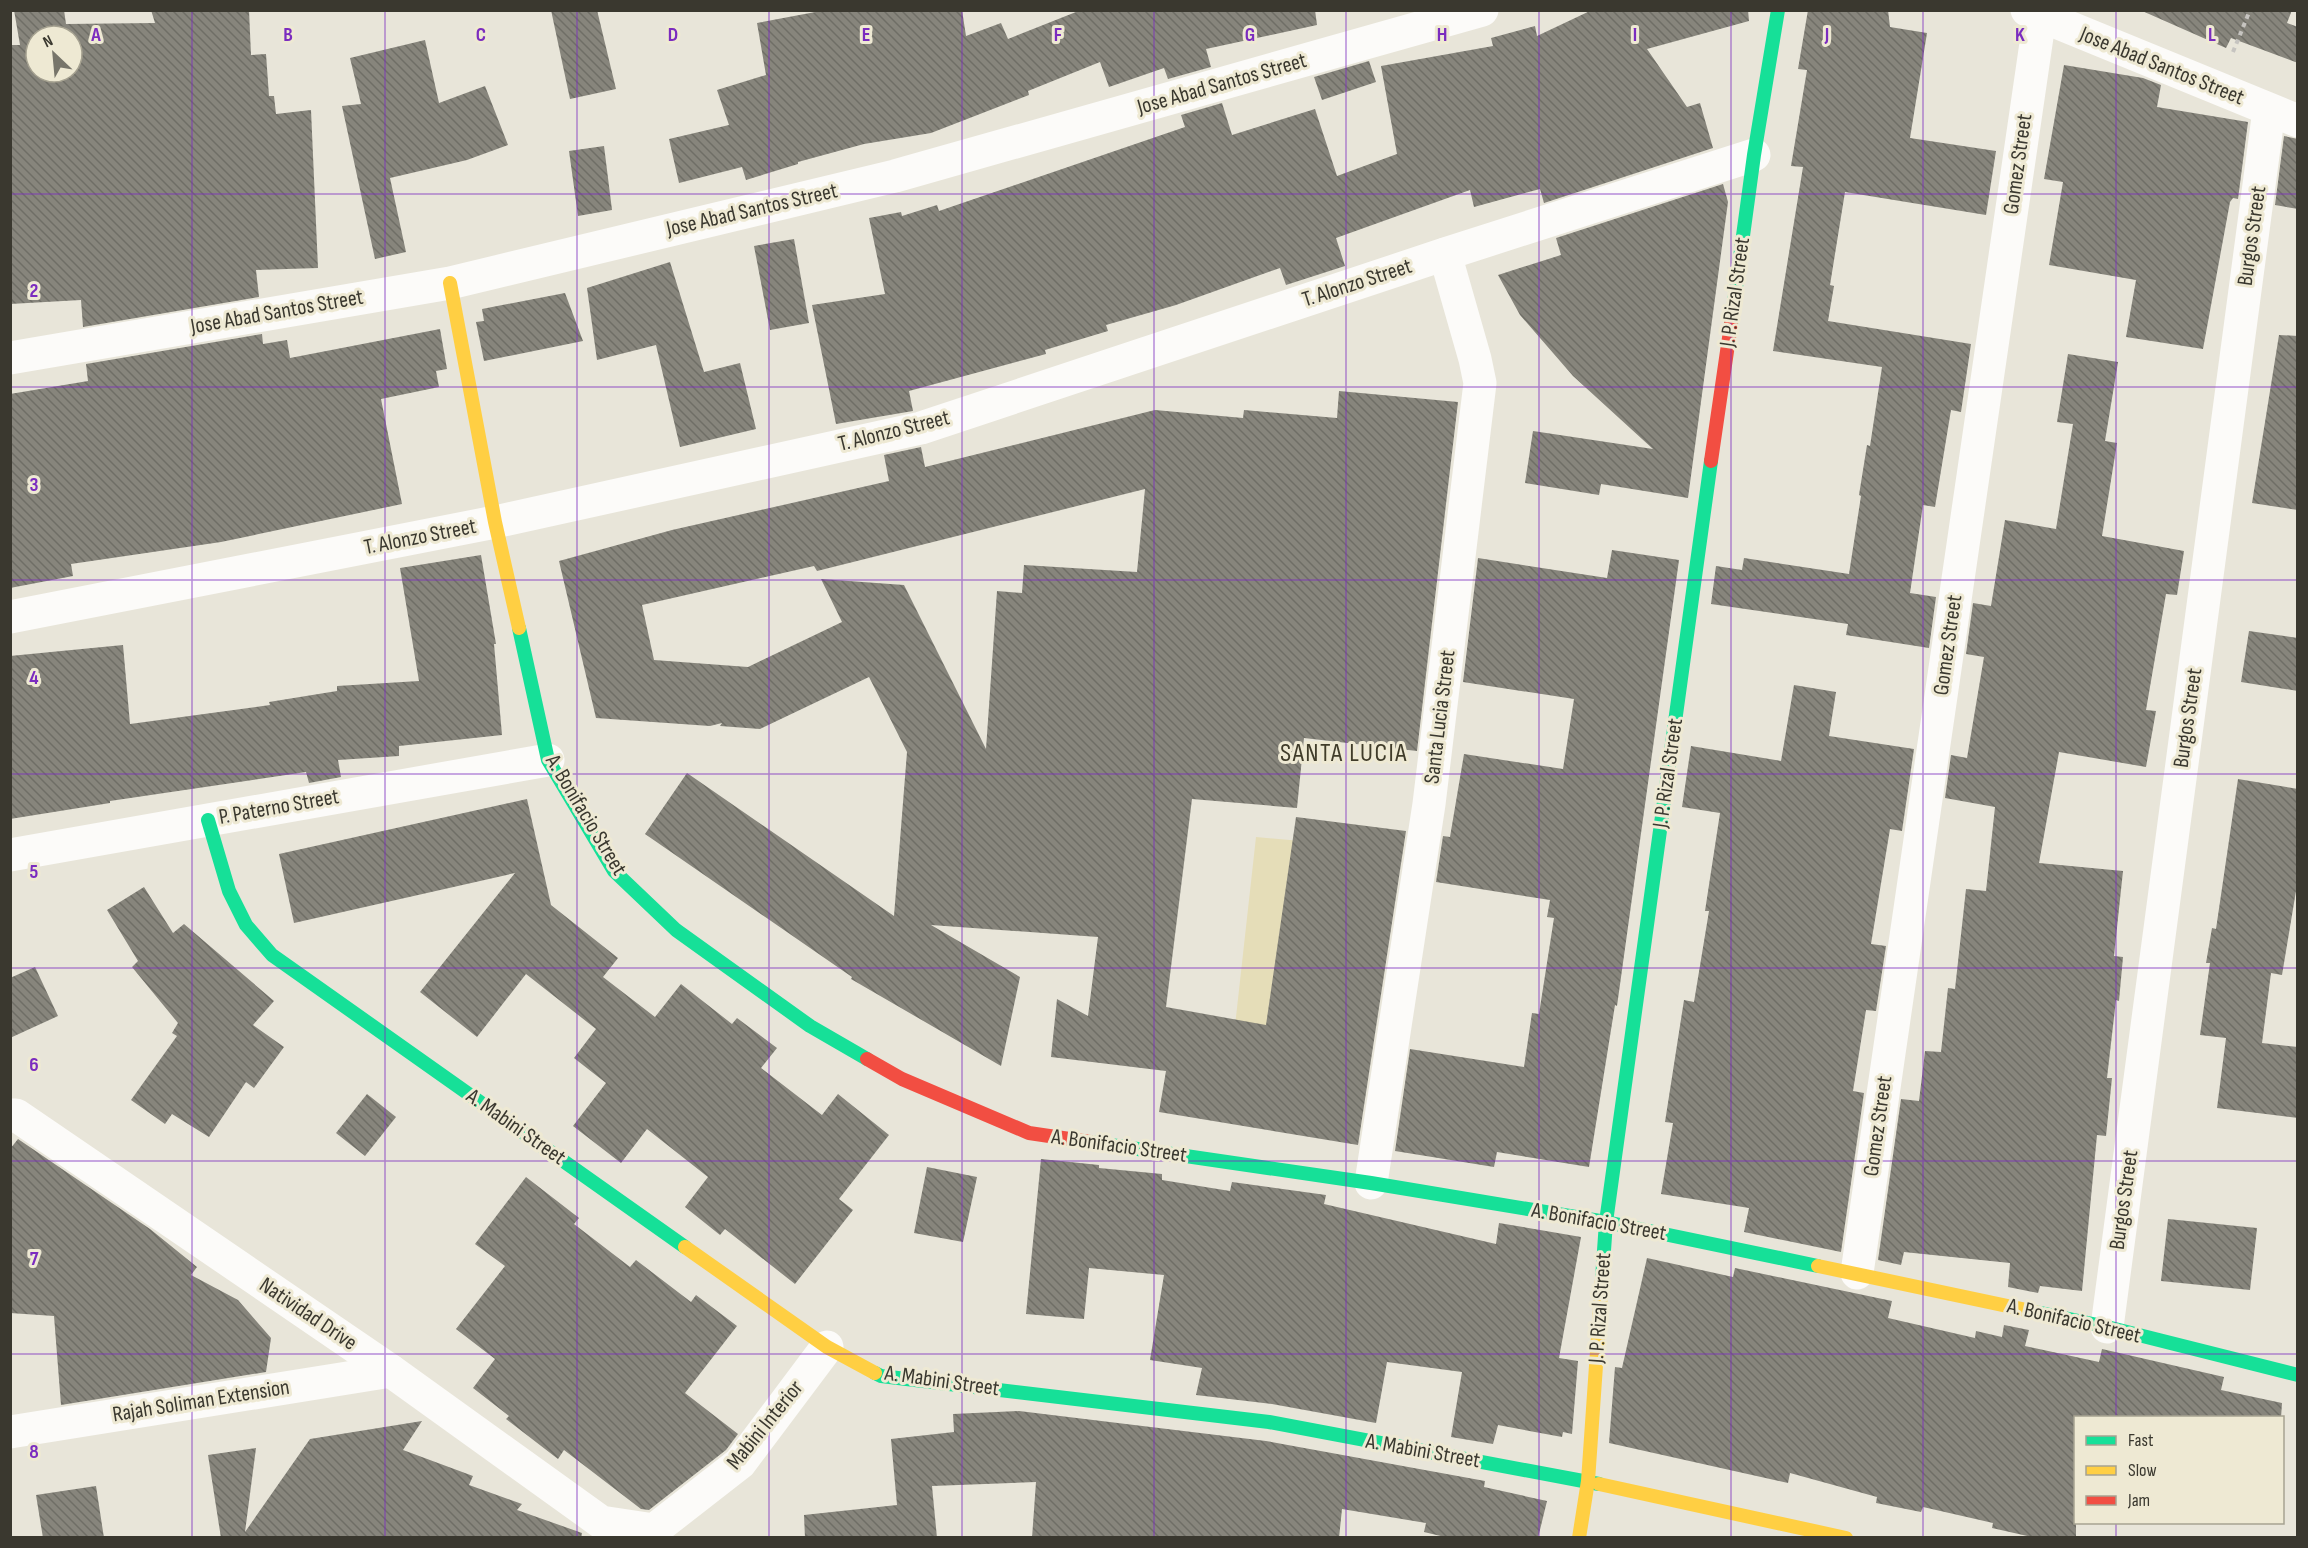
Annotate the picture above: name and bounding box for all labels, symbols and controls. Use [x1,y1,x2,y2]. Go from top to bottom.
street label: Jose Abad Santos Street [2075,20,2248,111]
text: A [90,23,101,47]
text: B [283,23,293,47]
text: C [476,23,486,47]
text: D [668,23,678,47]
text: E [862,23,870,47]
text: F [1054,23,1062,47]
text: G [1245,23,1255,47]
text: H [1437,23,1447,47]
text: I [1633,23,1637,47]
text: J [1824,23,1829,47]
text: K [2015,23,2025,47]
text: L [2208,23,2216,47]
north arrow [24,24,84,84]
text: N [40,31,56,52]
street label: Jose Abad Santos Street [1133,47,1310,121]
street label: Gomez Street [1998,112,2038,216]
street label: Jose Abad Santos Street [663,177,840,243]
street label: Burgos Street [2232,184,2272,288]
street label: J. P. Rizal Street [1714,235,1756,350]
street label: T. Alonzo Street [1299,252,1416,313]
text: 2 [30,279,38,303]
street label: Jose Abad Santos Street [188,283,366,341]
street label: T. Alonzo Street [836,404,953,458]
text: 3 [30,473,39,497]
street label: T. Alonzo Street [362,513,479,561]
street label: Gomez Street [1928,593,1968,697]
street label: Santa Lucia Street [1418,648,1462,785]
text: 4 [29,666,39,690]
street label: Burgos Street [2168,666,2208,770]
street label: J. P. Rizal Street [1647,716,1689,831]
district label: SANTA LUCIA [1280,738,1408,769]
street label: A. Bonifacio Street [539,749,633,881]
street label: P. Paterno Street [217,783,341,831]
text: 5 [30,860,39,884]
text: 6 [29,1053,39,1077]
street label: Gomez Street [1858,1074,1898,1178]
street label: A. Mabini Street [460,1082,571,1171]
street label: A. Bonifacio Street [1049,1123,1189,1169]
street label: Burgos Street [2104,1148,2144,1252]
street label: A. Bonifacio Street [1529,1197,1669,1247]
text: 7 [30,1247,39,1271]
street label: J. P. Rizal Street [1583,1252,1617,1365]
street label: Natividad Drive [254,1272,362,1356]
street label: A. Bonifacio Street [2004,1292,2144,1350]
street label: A. Mabini Street [882,1359,1001,1402]
street label: Rajah Soliman Extension [111,1374,291,1428]
street label: Mabini Interior [721,1375,809,1475]
legend [2074,1416,2284,1524]
street label: A. Mabini Street [1363,1428,1482,1474]
text: Fast [2128,1430,2154,1451]
text: 8 [29,1440,39,1464]
text: Slow [2128,1460,2157,1481]
text: Jam [2127,1490,2150,1511]

